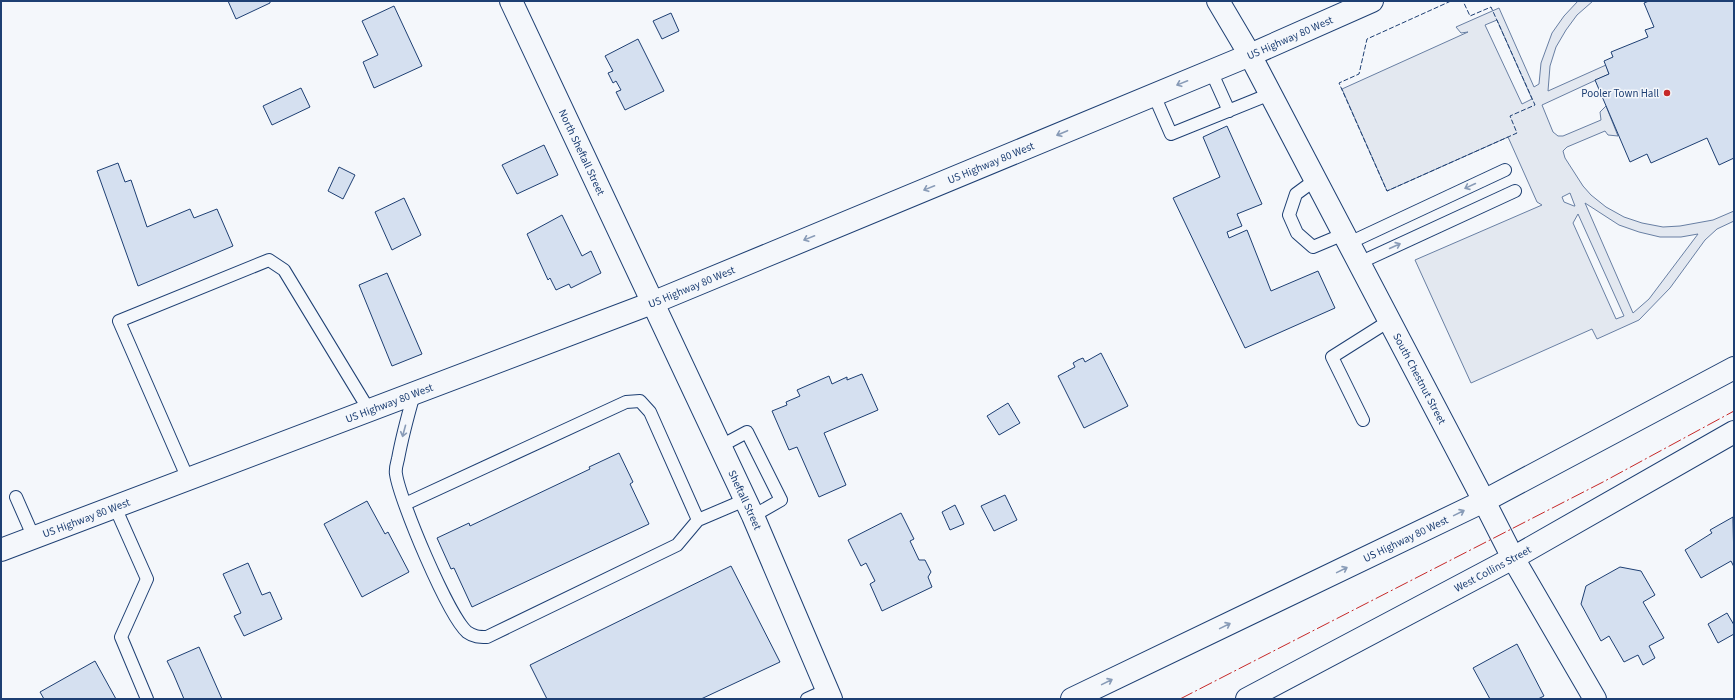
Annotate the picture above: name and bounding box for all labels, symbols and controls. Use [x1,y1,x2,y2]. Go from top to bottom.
street label: US Highway 80 West [1244,12,1335,64]
one-way arrow [1177,80,1189,87]
place label: Pooler Town Hall [1581,86,1659,101]
marker: Pooler Town Hall [1662,88,1672,98]
street label: North Sheftall Street [555,107,608,198]
one-way arrow [1057,130,1069,137]
street label: US Highway 80 West [945,138,1037,188]
one-way arrow [1465,183,1477,190]
one-way arrow [924,185,936,192]
one-way arrow [804,235,816,242]
one-way arrow [1388,242,1400,249]
street label: US Highway 80 West [646,262,738,312]
street label: South Chestnut Street [1389,330,1450,427]
street label: US Highway 80 West [343,380,435,427]
one-way arrow [400,424,407,437]
street label: Sheftall Street [724,467,765,533]
street label: US Highway 80 West [40,495,132,542]
one-way arrow [1453,509,1465,516]
street label: US Highway 80 West [1361,512,1451,566]
street label: West Collins Street [1452,542,1534,596]
one-way arrow [1335,566,1347,573]
one-way arrow [1218,622,1230,629]
one-way arrow [1101,678,1113,685]

